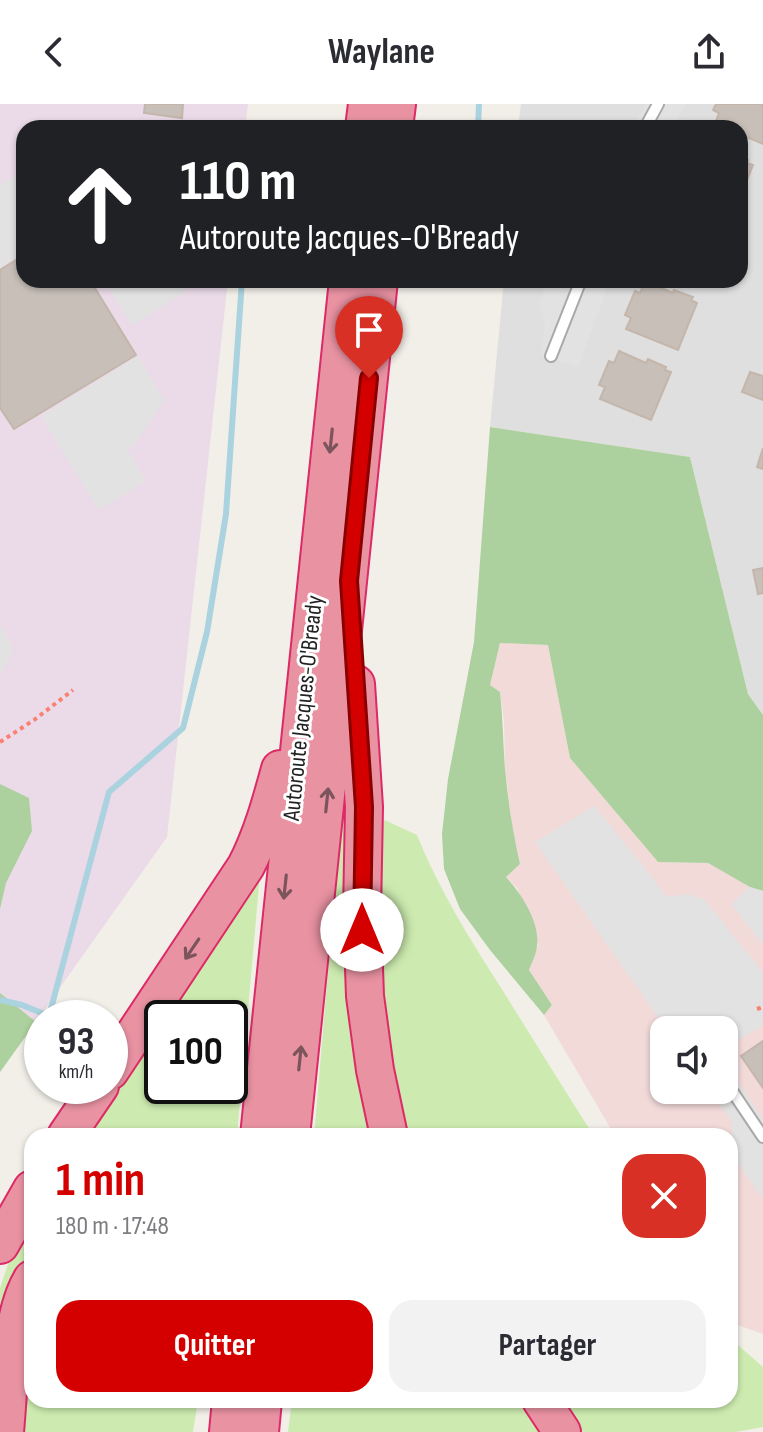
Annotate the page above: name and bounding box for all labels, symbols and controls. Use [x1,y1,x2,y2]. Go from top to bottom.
icon: back [32,30,76,74]
icon: share [687,30,731,74]
text: Waylane [328,31,435,74]
text: 110 m [180,149,296,216]
icon: ahead [48,152,152,256]
text: Autoroute Jacques-O'Bready [180,217,519,260]
pin [335,296,403,378]
icon: arrive [347,308,391,352]
one-way arrow [324,427,339,454]
street label: Autoroute Jacques-O'Bready [277,594,329,823]
one-way arrow [319,787,334,814]
one-way arrow [277,873,292,900]
position arrow [320,888,404,972]
one-way arrow [183,937,199,960]
speed limit sign: 100 [144,1000,248,1104]
map controls [650,1016,738,1104]
button: sound [650,1016,738,1104]
text: 93 [58,1018,94,1066]
one-way arrow [292,1046,307,1072]
text: km/h [59,1060,93,1084]
text: 1 min [56,1152,145,1209]
button: close [622,1154,706,1238]
text: 180 m · 17:48 [56,1211,169,1242]
button: Quitter [56,1300,373,1392]
button: Partager [389,1300,706,1392]

